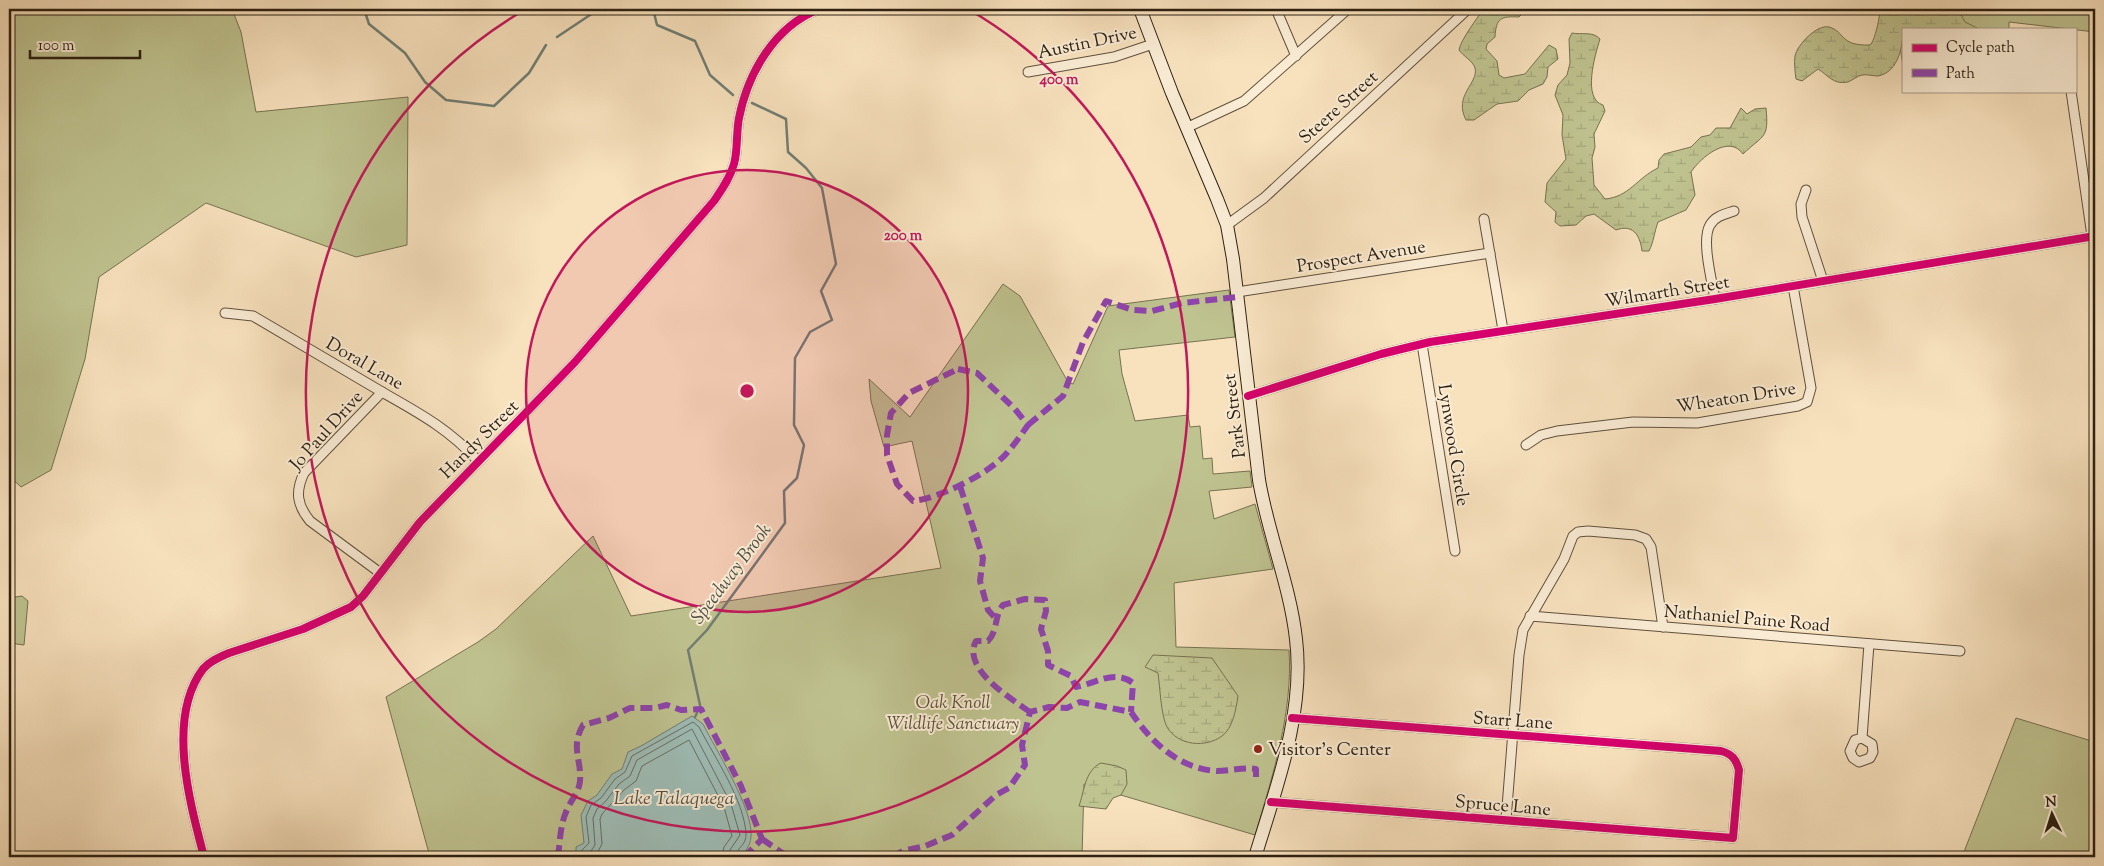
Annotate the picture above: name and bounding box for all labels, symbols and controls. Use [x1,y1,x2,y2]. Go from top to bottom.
street label: Austin Drive [1036,21,1139,67]
scale bar [30,28,140,60]
legend [1902,28,2076,92]
text: 100 m [38,36,75,57]
text: Cycle path [1946,38,2015,59]
text: Path [1946,64,1975,85]
street label: Steere Street [1294,66,1385,151]
text: 400 m [1039,70,1079,91]
text: 200 m [884,226,923,247]
street label: Prospect Avenue [1295,235,1428,281]
street label: Wilmarth Street [1603,270,1731,316]
street label: Doral Lane [320,332,408,397]
street label: Park Street [1218,372,1254,459]
street label: Wheaton Drive [1675,377,1798,421]
centre of rings [738,382,756,400]
street label: Lynwood Circle [1430,382,1475,508]
street label: Jo Paul Drive [284,386,370,478]
street label: Handy Street [435,395,526,486]
water label: Speedway Brook [685,518,779,630]
street label: Nathaniel Paine Road [1663,600,1831,640]
park label: Oak Knoll Wildlife Sanctuary [887,691,1019,738]
street label: Starr Lane [1472,706,1554,738]
place label: Visitor's Center [1268,738,1391,764]
marker: Visitor's Center [1252,743,1264,755]
water label: Lake Talaquega [614,786,735,813]
north arrow [2026,788,2076,838]
street label: Spruce Lane [1454,790,1552,824]
text: N [2045,793,2058,813]

